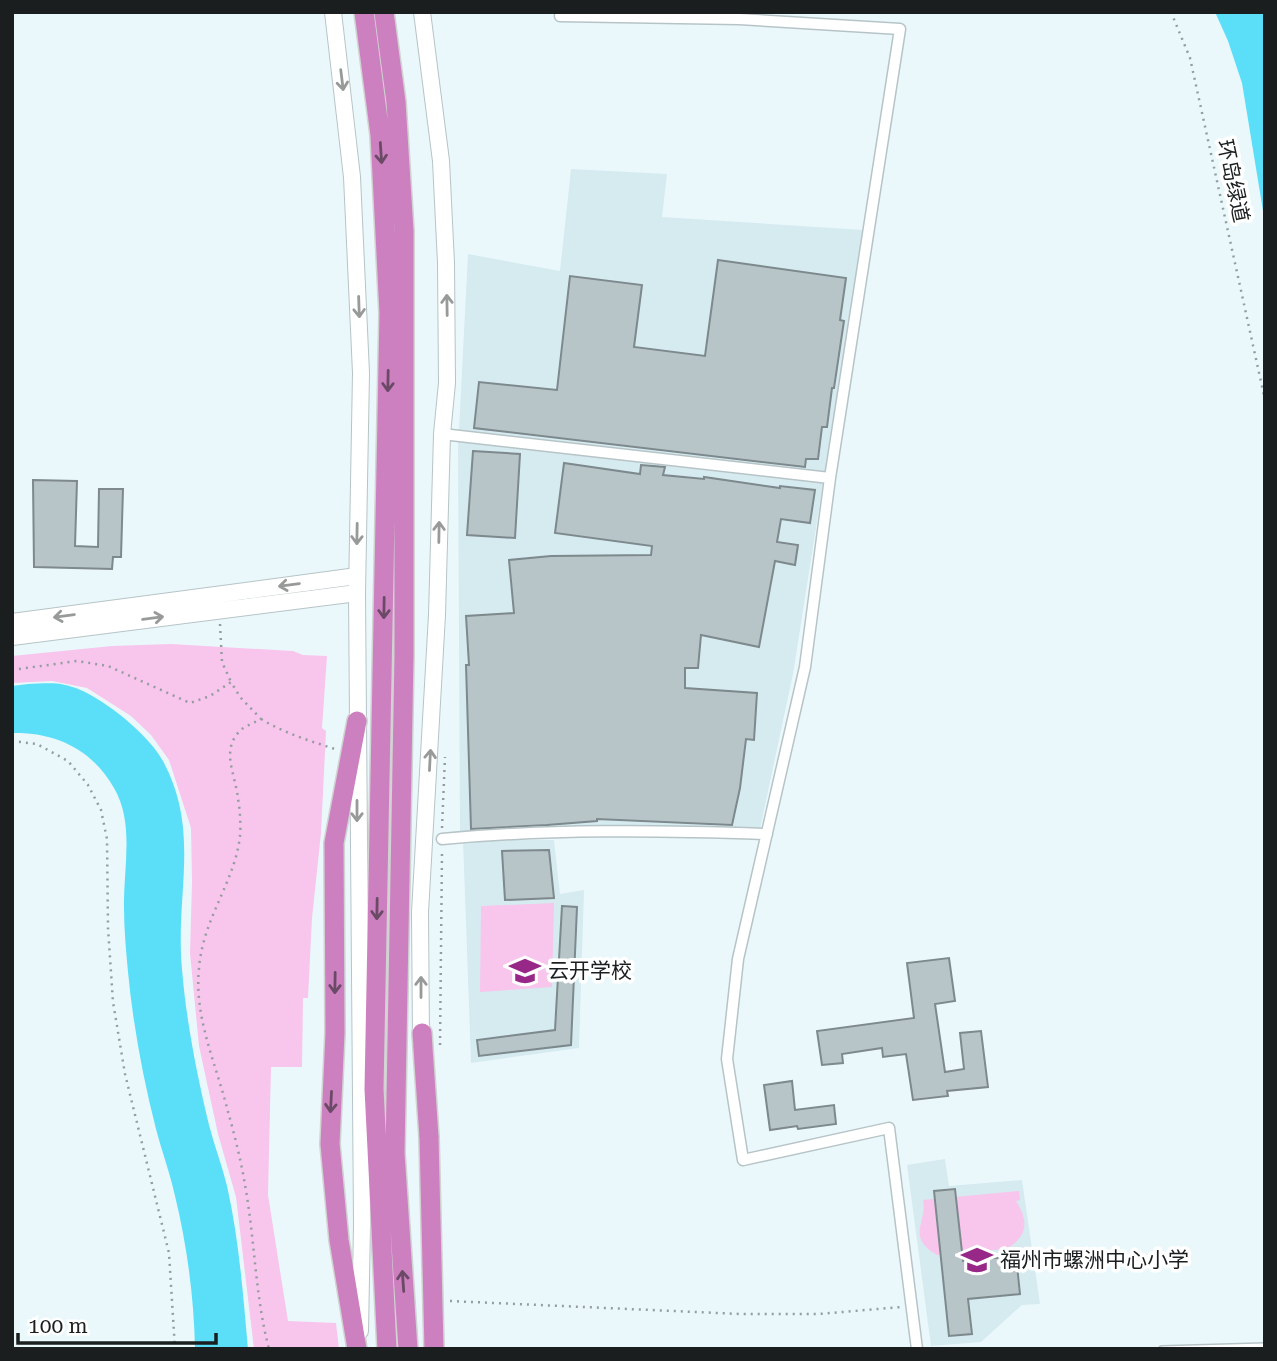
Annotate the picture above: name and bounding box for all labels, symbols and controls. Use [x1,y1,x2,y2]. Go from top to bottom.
one-way arrow [336,68,349,91]
street label: 环岛绿道 [1213,137,1253,225]
one-way arrow [375,141,388,164]
one-way arrow [440,294,453,317]
one-way arrow [353,295,366,318]
one-way arrow [381,369,395,392]
one-way arrow [432,521,445,544]
one-way arrow [351,522,364,545]
one-way arrow [278,579,301,592]
one-way arrow [377,596,391,619]
one-way arrow [53,609,75,622]
one-way arrow [141,611,164,624]
one-way arrow [424,749,437,771]
one-way arrow [350,799,364,822]
one-way arrow [370,897,384,920]
school or university icon: 云开学校 [508,954,542,988]
place label: 云开学校 [548,959,632,983]
one-way arrow [328,971,342,994]
one-way arrow [414,975,428,998]
one-way arrow [325,1090,338,1113]
school or university icon: 福州市螺洲中心小学 [960,1243,994,1277]
place label: 福州市螺洲中心小学 [1000,1248,1189,1272]
one-way arrow [397,1269,410,1292]
scale bar [18,1302,215,1346]
text: 100 m [28,1314,88,1338]

